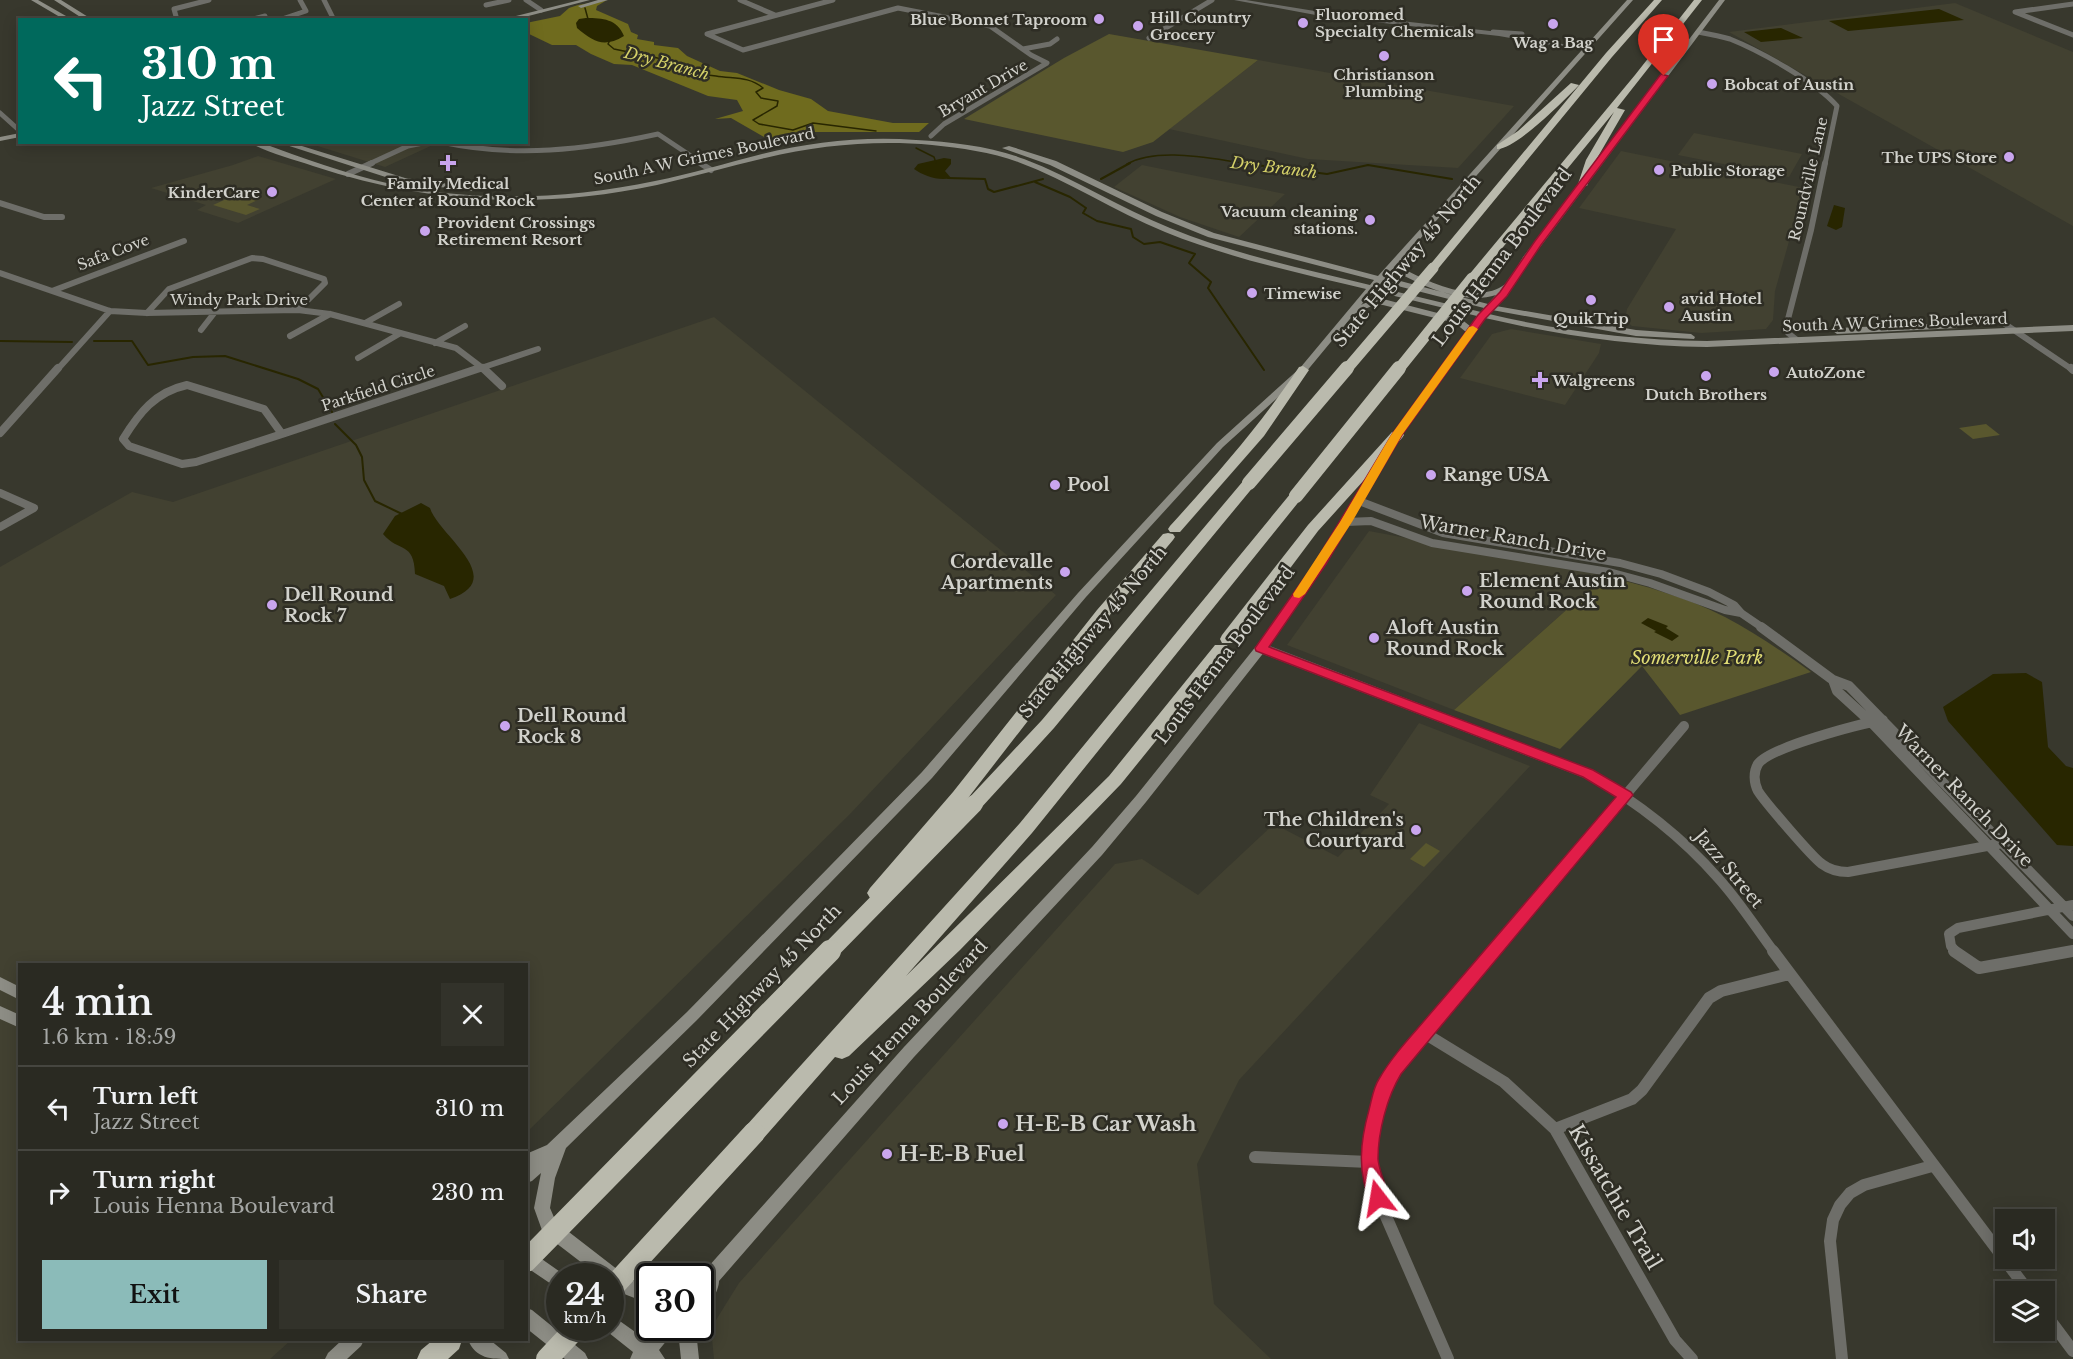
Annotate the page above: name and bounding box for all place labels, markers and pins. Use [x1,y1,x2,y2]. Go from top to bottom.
place label: Fluoromed Specialty Chemicals [1315,5,1474,41]
place label: Hill Country Grocery [1150,8,1251,44]
place label: Blue Bonnet Taproom [910,10,1087,29]
marker: Blue Bonnet Taproom [1092,12,1106,26]
pin [1638,14,1689,76]
marker: Fluoromed Specialty Chemicals [1296,16,1310,30]
marker: Wag a Bag [1546,17,1560,31]
marker: Hill Country Grocery [1131,19,1145,33]
place label: Wag a Bag [1511,33,1594,52]
marker: Christianson Plumbing [1377,49,1391,63]
place label: Christianson Plumbing [1333,65,1435,101]
place label: Bobcat of Austin [1724,75,1854,94]
marker: Bobcat of Austin [1705,77,1719,91]
place label: The UPS Store [1882,148,1997,167]
marker: The UPS Store [2002,150,2016,164]
marker: Family Medical Center at Round Rock [439,154,457,172]
place label: Public Storage [1671,161,1785,180]
marker: Public Storage [1652,163,1666,177]
place label: Family Medical Center at Round Rock [361,174,536,210]
place label: KinderCare [168,183,260,202]
marker: KinderCare [265,185,279,199]
place label: Vacuum cleaning stations. [1220,202,1359,238]
place label: Provident Crossings Retirement Resort [437,213,595,249]
marker: Vacuum cleaning stations. [1363,213,1377,227]
marker: Provident Crossings Retirement Resort [418,224,432,238]
place label: Timewise [1264,284,1342,303]
marker: Timewise [1245,286,1259,300]
place label: avid Hotel Austin [1680,289,1763,325]
marker: QuikTrip [1584,293,1598,307]
marker: avid Hotel Austin [1662,300,1676,314]
place label: QuikTrip [1553,309,1629,328]
place label: AutoZone [1785,363,1865,382]
marker: AutoZone [1767,365,1781,379]
marker: Dutch Brothers [1699,369,1713,383]
place label: Walgreens [1551,371,1635,390]
marker: Walgreens [1533,373,1547,387]
place label: Dutch Brothers [1645,385,1767,404]
place label: Range USA [1443,464,1551,486]
marker: Range USA [1424,468,1438,482]
place label: Pool [1067,474,1110,496]
marker: Pool [1048,478,1062,492]
place label: Cordevalle Apartments [940,551,1053,594]
marker: Cordevalle Apartments [1058,565,1072,579]
place label: Element Austin Round Rock [1479,570,1626,613]
place label: Dell Round Rock 7 [284,584,394,627]
marker: Element Austin Round Rock [1460,584,1474,598]
marker: Dell Round Rock 7 [265,598,279,612]
place label: Aloft Austin Round Rock [1385,617,1505,660]
marker: Aloft Austin Round Rock [1367,631,1381,645]
place label: Dell Round Rock 8 [517,705,627,748]
marker: Dell Round Rock 8 [498,719,512,733]
place label: The Children's Courtyard [1264,809,1405,852]
marker: The Children's Courtyard [1409,823,1423,837]
place label: H-E-B Car Wash [1015,1111,1197,1137]
marker: H-E-B Car Wash [996,1117,1010,1131]
place label: H-E-B Fuel [899,1141,1025,1167]
marker: H-E-B Fuel [880,1147,894,1161]

